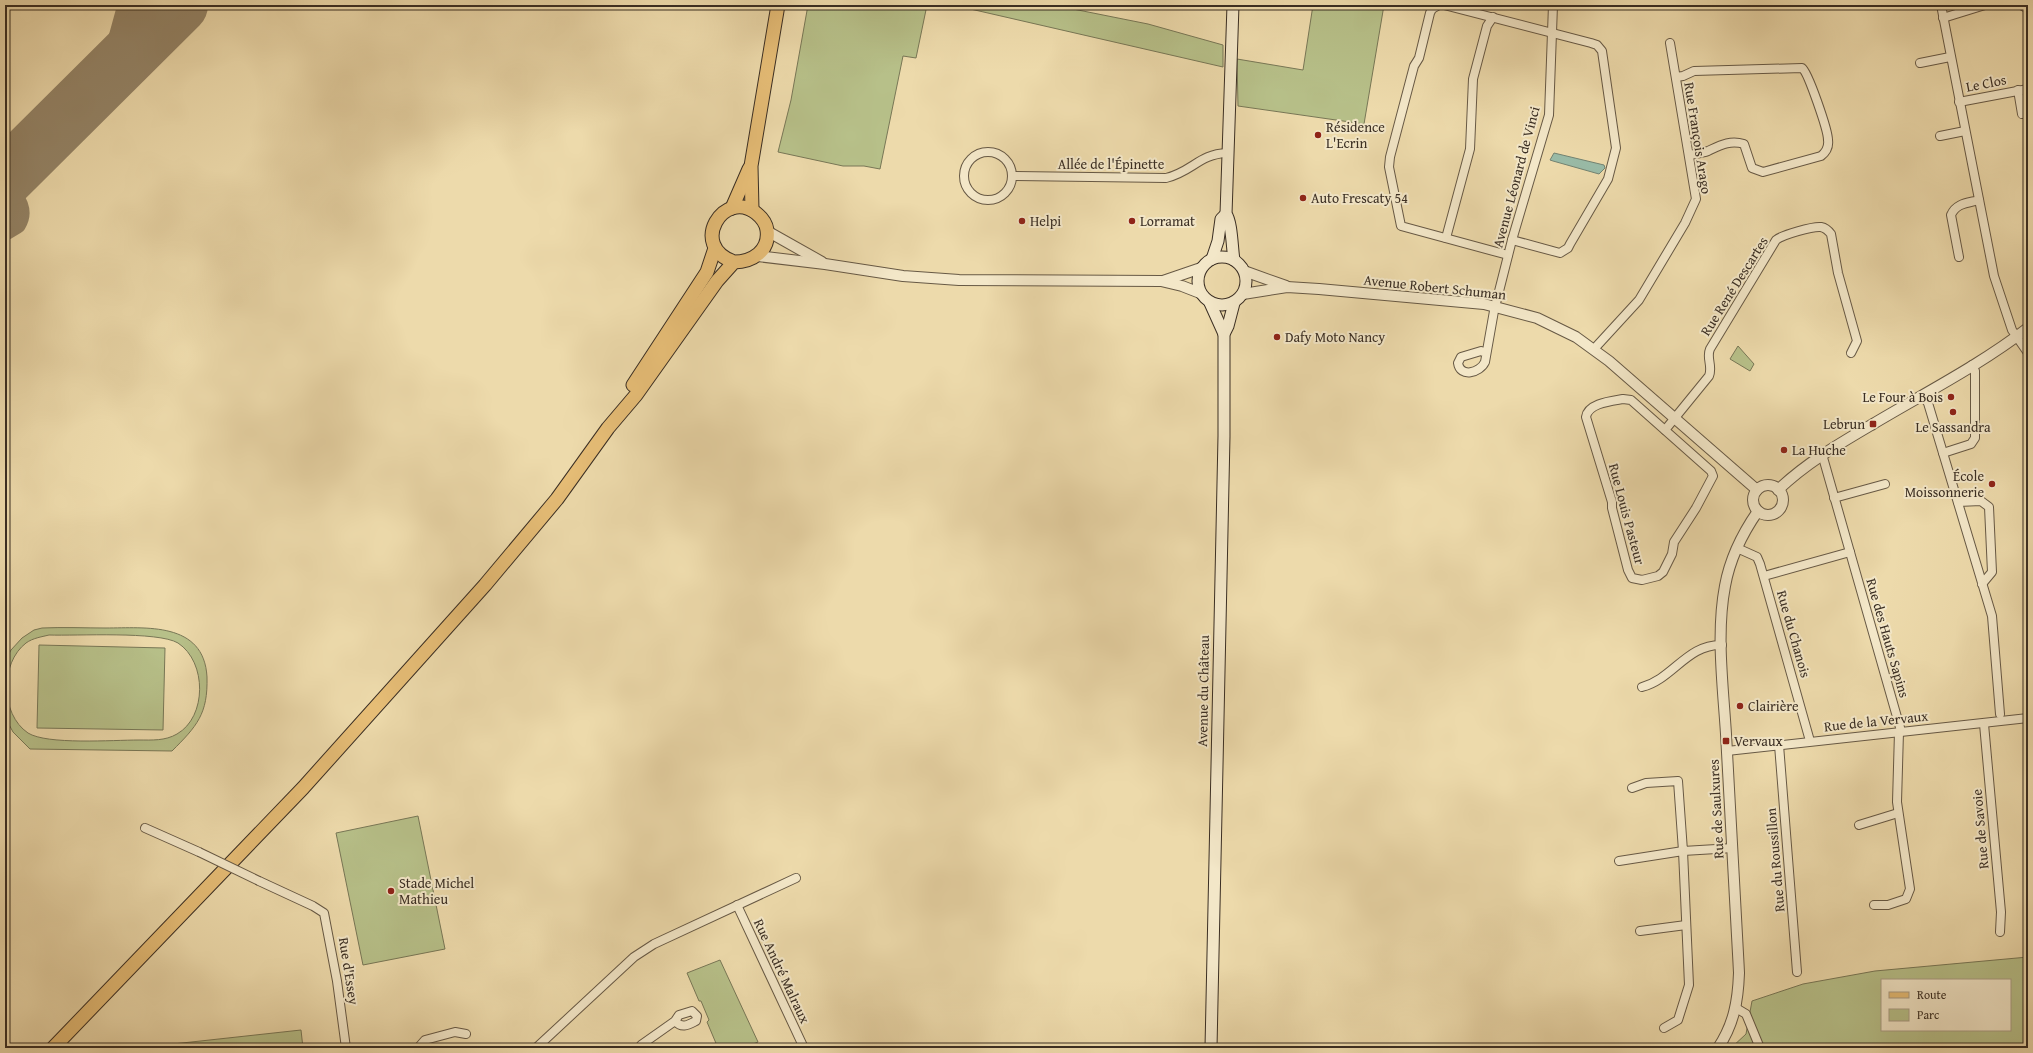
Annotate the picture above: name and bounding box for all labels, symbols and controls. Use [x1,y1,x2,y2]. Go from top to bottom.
street label: Le Clos [1964,69,2008,97]
street label: Rue François Arago [1679,81,1717,195]
street label: Avenue Léonard de Vinci [1488,104,1545,250]
place label: Résidence L'Ecrin [1326,117,1385,153]
marker: Résidence L'Ecrin [1313,130,1323,140]
street label: Allée de l'Épinette [1058,154,1165,174]
place label: Auto Frescaty 54 [1311,188,1408,208]
marker: Auto Frescaty 54 [1298,193,1308,203]
place label: Helpi [1030,211,1061,231]
place label: Lorramat [1140,211,1195,231]
marker: Helpi [1017,216,1027,226]
marker: Lorramat [1127,216,1137,226]
street label: Rue René Descartes [1695,232,1773,340]
street label: Avenue Robert Schuman [1363,270,1507,304]
place label: Dafy Moto Nancy [1285,327,1385,347]
marker: Dafy Moto Nancy [1272,332,1282,342]
place label: Le Four à Bois [1862,387,1943,407]
marker: Le Four à Bois [1946,392,1956,402]
marker: Le Sassandra [1948,407,1958,417]
place label: Lebrun [1823,414,1865,434]
place label: Le Sassandra [1915,417,1991,437]
marker: Lebrun [1868,419,1878,429]
place label: La Huche [1792,440,1846,460]
marker: La Huche [1779,445,1789,455]
street label: Rue Louis Pasteur [1604,461,1650,567]
place label: École Moissonnerie [1905,466,1984,502]
marker: École Moissonnerie [1987,479,1997,489]
street label: Rue des Hauts Sapins [1861,576,1915,700]
street label: Rue du Chanois [1772,588,1816,680]
street label: Avenue du Château [1192,634,1214,747]
place label: Clairière [1748,696,1799,716]
marker: Clairière [1735,701,1745,711]
street label: Rue de la Vervaux [1823,705,1930,736]
place label: Vervaux [1734,731,1784,751]
marker: Vervaux [1721,736,1731,746]
street label: Rue de Saulxures [1703,759,1729,859]
street label: Rue de Savoie [1967,788,1993,870]
street label: Rue du Roussillon [1760,807,1789,913]
place label: Stade Michel Mathieu [399,873,474,909]
marker: Stade Michel Mathieu [386,886,396,896]
street label: Rue André Malraux [749,915,815,1027]
street label: Rue d'Essey [334,936,364,1006]
legend [1881,979,2011,1031]
text: Route [1917,986,1947,1003]
text: Parc [1917,1006,1940,1023]

